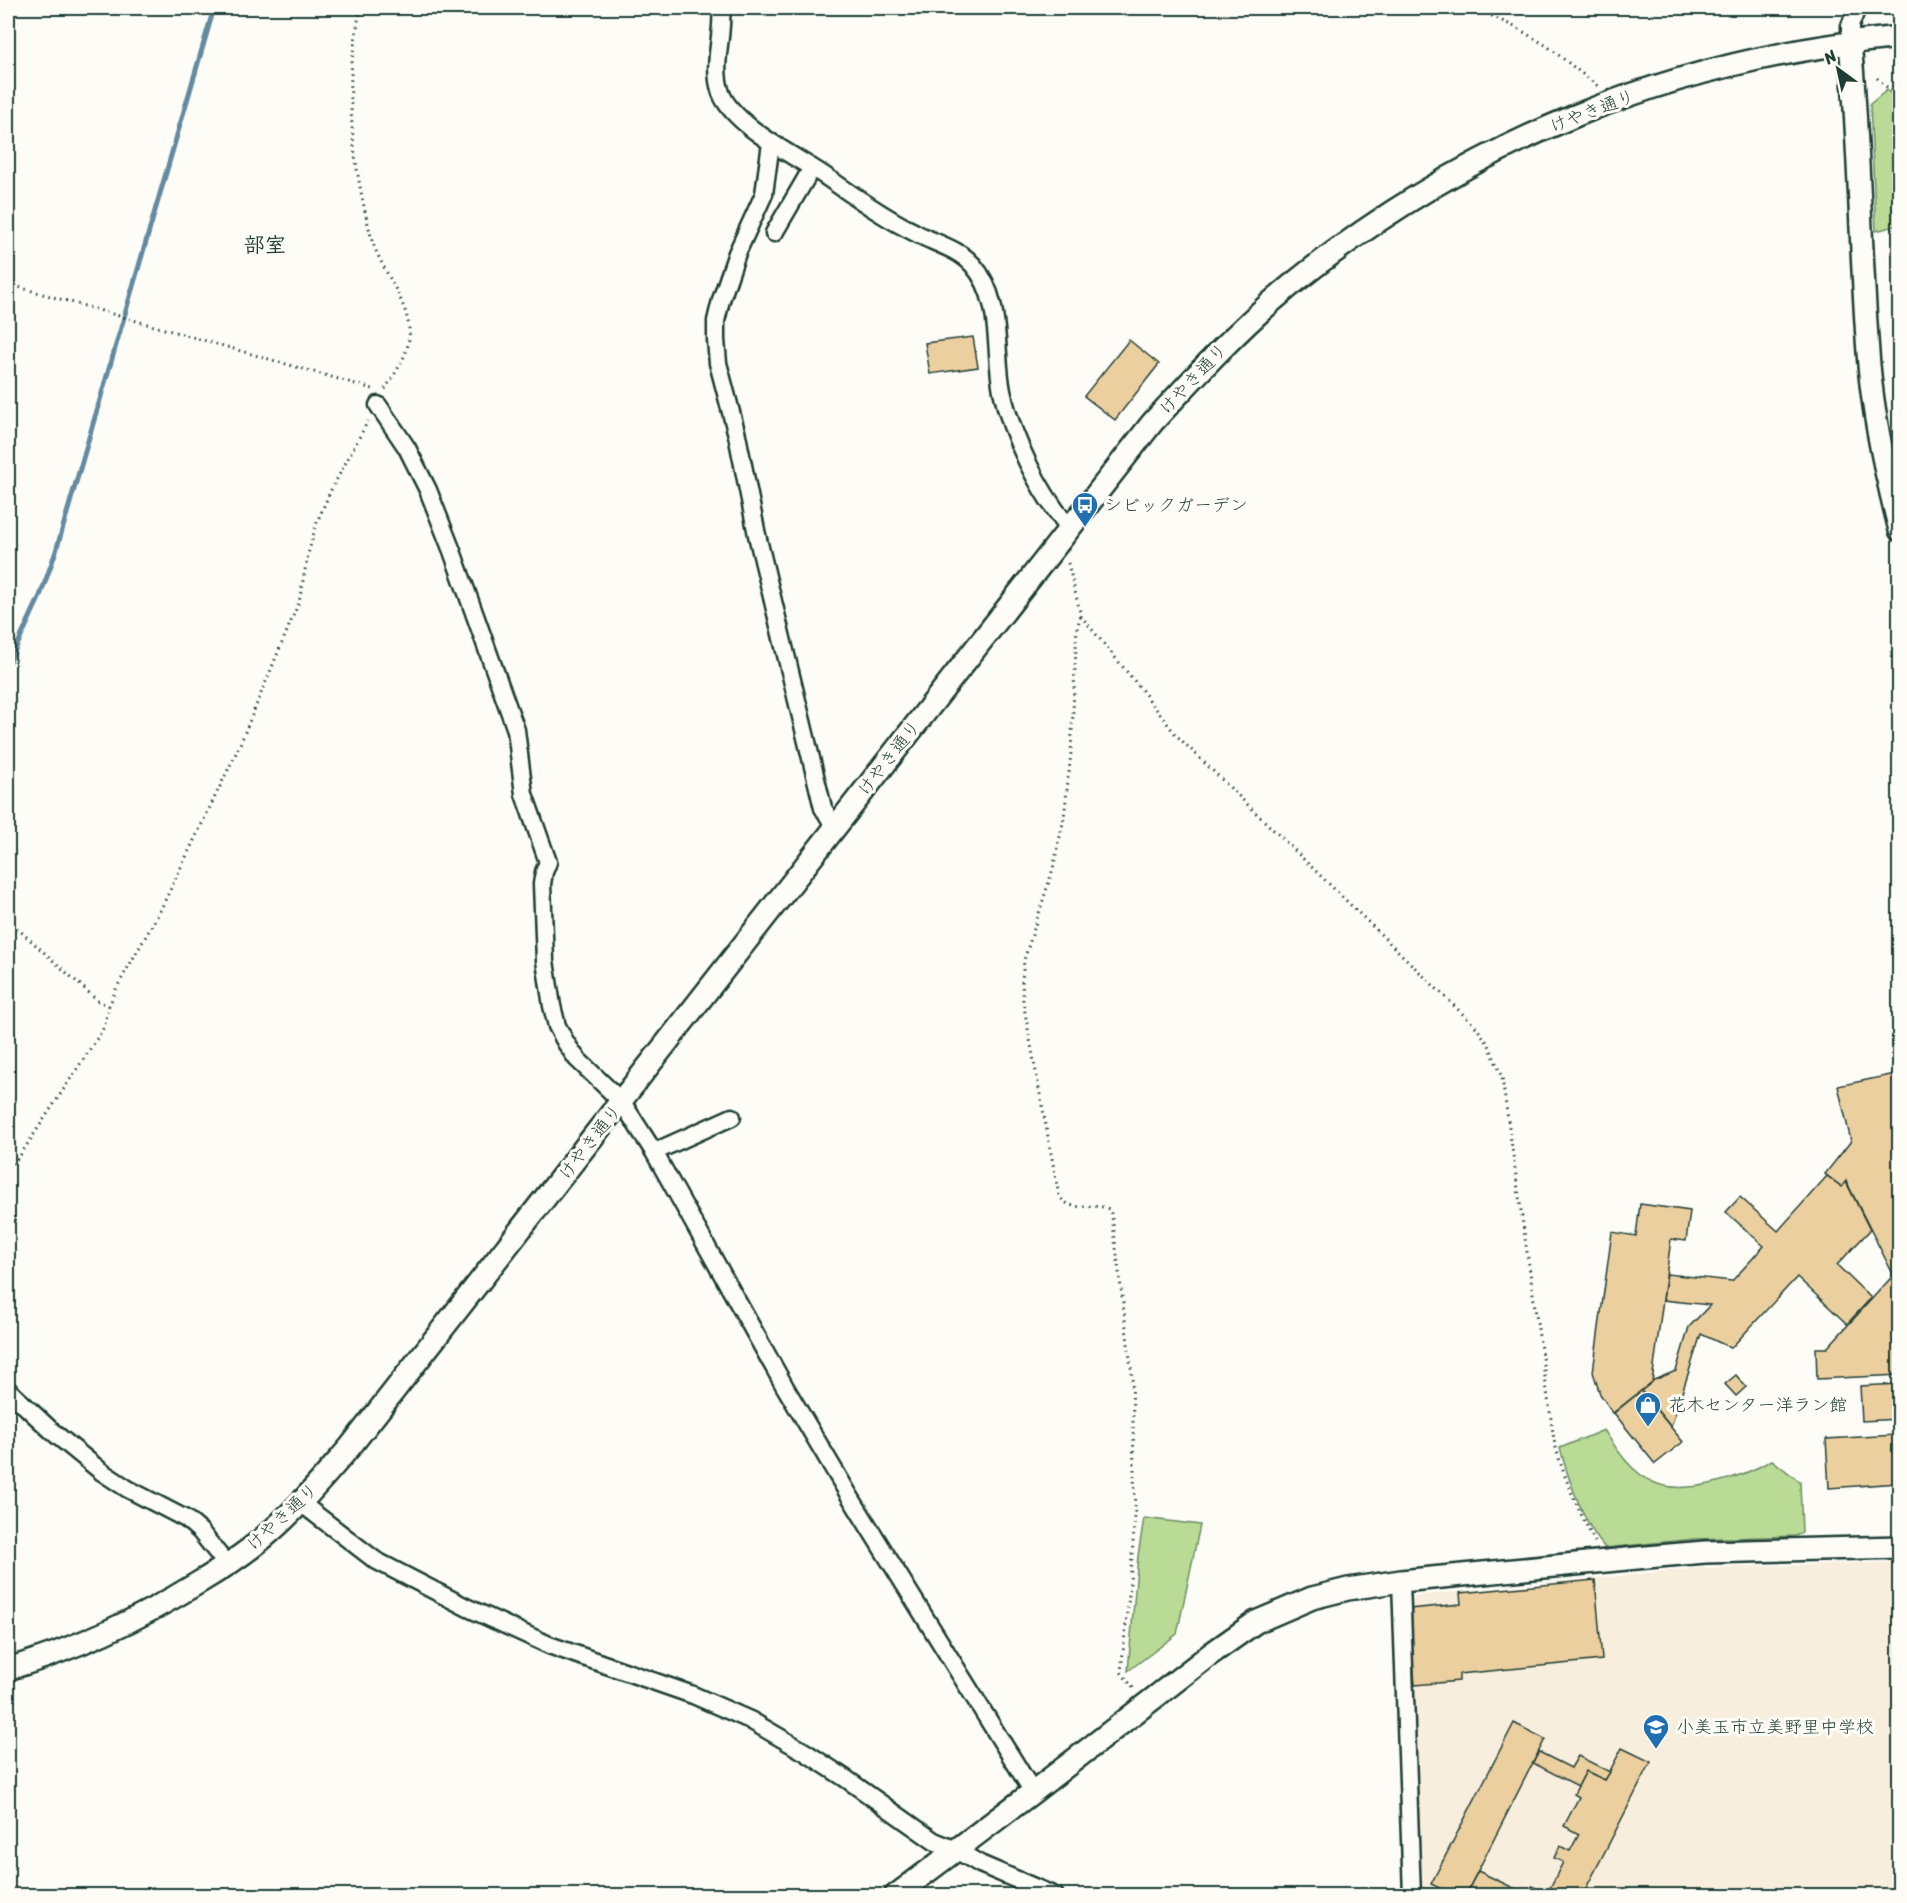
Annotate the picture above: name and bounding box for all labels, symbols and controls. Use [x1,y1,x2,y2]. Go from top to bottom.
north arrow [1808,39,1868,99]
text: N [1817,41,1843,73]
street label: けやき通り [1544,80,1640,142]
district label: 部室 [244,226,286,264]
street label: けやき通り [1151,335,1235,423]
place label: シビックガーデン [1104,489,1248,521]
bus stop icon: シビックガーデン [1070,490,1100,528]
street label: けやき通り [849,713,929,803]
street label: けやき通り [550,1097,630,1187]
place label: 花木センター洋ラン館 [1668,1389,1847,1421]
shop icon: 花木センター洋ラン館 [1633,1390,1663,1428]
street label: けやき通り [238,1475,326,1559]
place label: 小美玉市立美野里中学校 [1676,1711,1874,1743]
school or university icon: 小美玉市立美野里中学校 [1641,1712,1671,1750]

